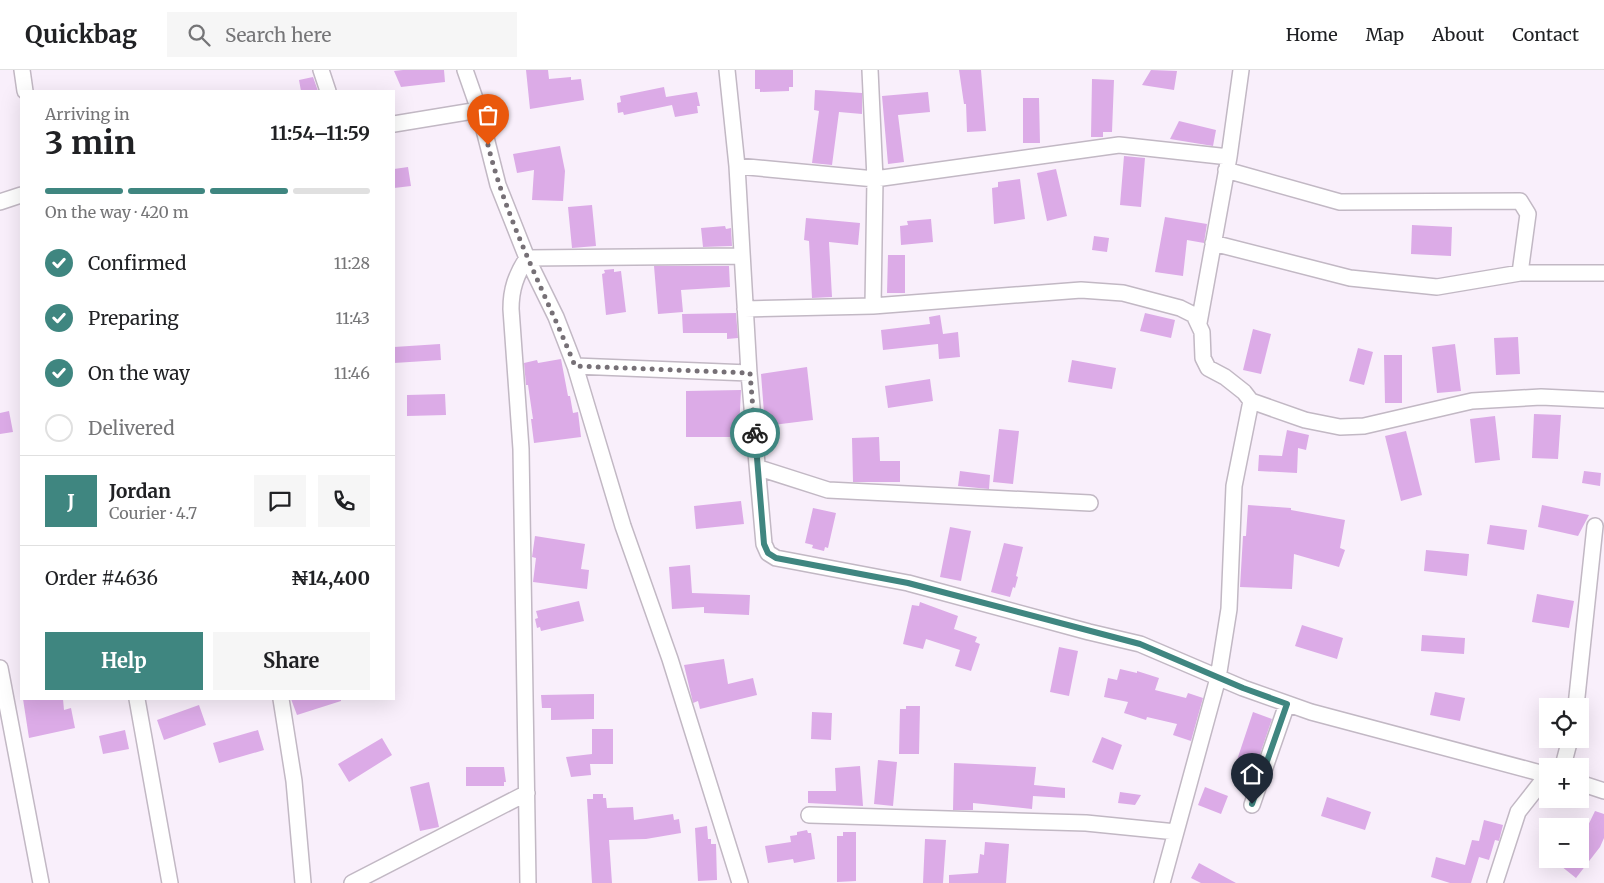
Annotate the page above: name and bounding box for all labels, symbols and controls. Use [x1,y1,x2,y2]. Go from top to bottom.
search box [167,12,517,57]
text: Quickbag [25,19,137,50]
icon: search [185,21,213,49]
text: Search here [225,23,331,47]
text: Home [1286,23,1338,46]
text: Map [1366,23,1404,46]
text: About [1432,23,1484,46]
text: Contact [1512,23,1579,46]
pin [467,94,509,145]
icon: bag [474,101,502,129]
text: Arriving in [45,104,130,124]
text: 11:54–11:59 [270,121,370,145]
text: 3 min [45,123,136,163]
text: On the way · 420 m [45,202,189,222]
icon: check [45,249,73,277]
text: Confirmed [88,251,186,275]
text: 11:28 [334,253,370,273]
icon: check [45,304,73,332]
text: Preparing [88,306,179,330]
text: 11:43 [336,308,370,328]
icon: check [45,359,73,387]
text: On the way [88,361,190,385]
text: 11:46 [334,363,370,383]
courier [730,408,780,458]
text: Delivered [88,416,175,440]
icon: bike [741,419,769,447]
button: chat [254,475,306,527]
button: phone [318,475,370,527]
text: Jordan [109,479,171,503]
text: J [67,489,75,513]
text: Courier · 4.7 [109,503,197,523]
text: Order #4636 [45,566,158,590]
text: ₦14,400 [291,566,370,590]
button: Help [45,632,203,690]
button: Share [213,632,370,690]
map controls [1539,698,1589,868]
button: locate [1539,698,1589,748]
pin [1231,753,1273,804]
button: + [1539,758,1589,808]
icon: home [1238,760,1266,788]
button: − [1539,818,1589,868]

